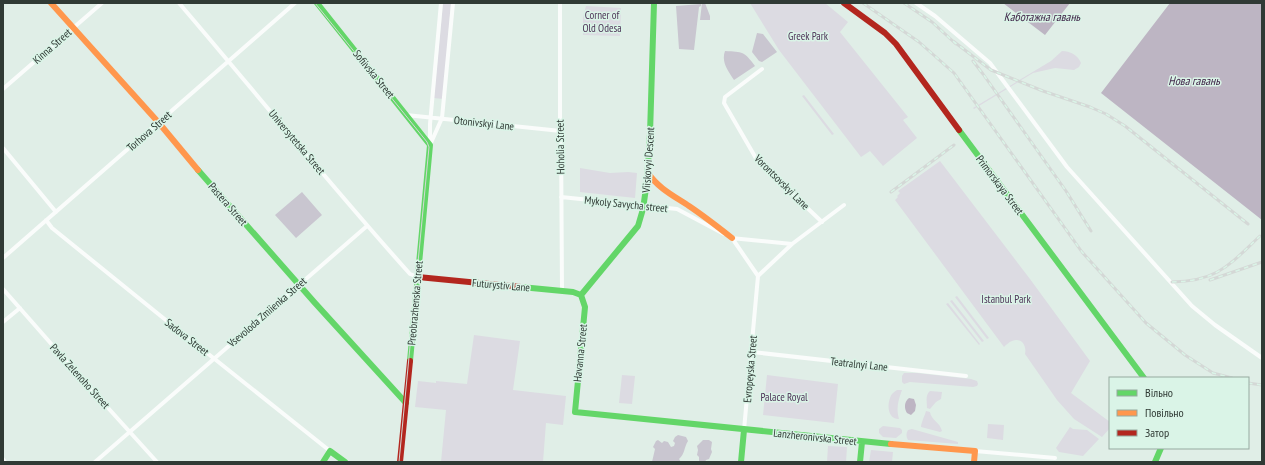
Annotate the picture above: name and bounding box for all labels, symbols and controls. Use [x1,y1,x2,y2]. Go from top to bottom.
park label: Corner of Old Odesa [582,8,622,35]
water label: Каботажна гавань [1004,9,1081,24]
street label: Kinna Street [30,25,74,67]
park label: Greek Park [788,29,829,43]
street label: Sofiivska Street [350,47,398,101]
water label: Нова гавань [1168,73,1220,88]
street label: Universytetska Street [266,107,328,177]
street label: Torhova Street [124,108,174,154]
street label: Otonivskyi Lane [453,113,515,133]
street label: Hoholia Street [553,120,567,174]
street label: Viiskovyi Descent [639,127,657,194]
street label: Vorontsovskyi Lane [751,151,813,213]
street label: Primorskaya Street [973,152,1027,218]
street label: Pastera Street [205,179,251,229]
street label: Mykoly Savycha street [584,193,668,215]
street label: Preobrazhenska Street [404,260,426,346]
street label: Vsevoloda Zmiienka Street [224,274,309,351]
street label: Futurystiv Lane [472,276,531,295]
park label: Istanbul Park [981,292,1031,306]
street label: Sadova Street [162,315,212,359]
street label: Havanna Street [570,323,590,383]
street label: Evropeyska Street [740,335,760,403]
street label: Pavla Zelenoho Street [47,341,113,411]
street label: Teatralnyi Lane [830,354,889,374]
legend [1109,377,1249,449]
text: Вільно [1145,385,1173,400]
park label: Palace Royal [760,390,808,404]
text: Повільно [1145,405,1184,420]
text: Затор [1145,425,1169,440]
street label: Lanzheronivska Street [773,426,857,448]

